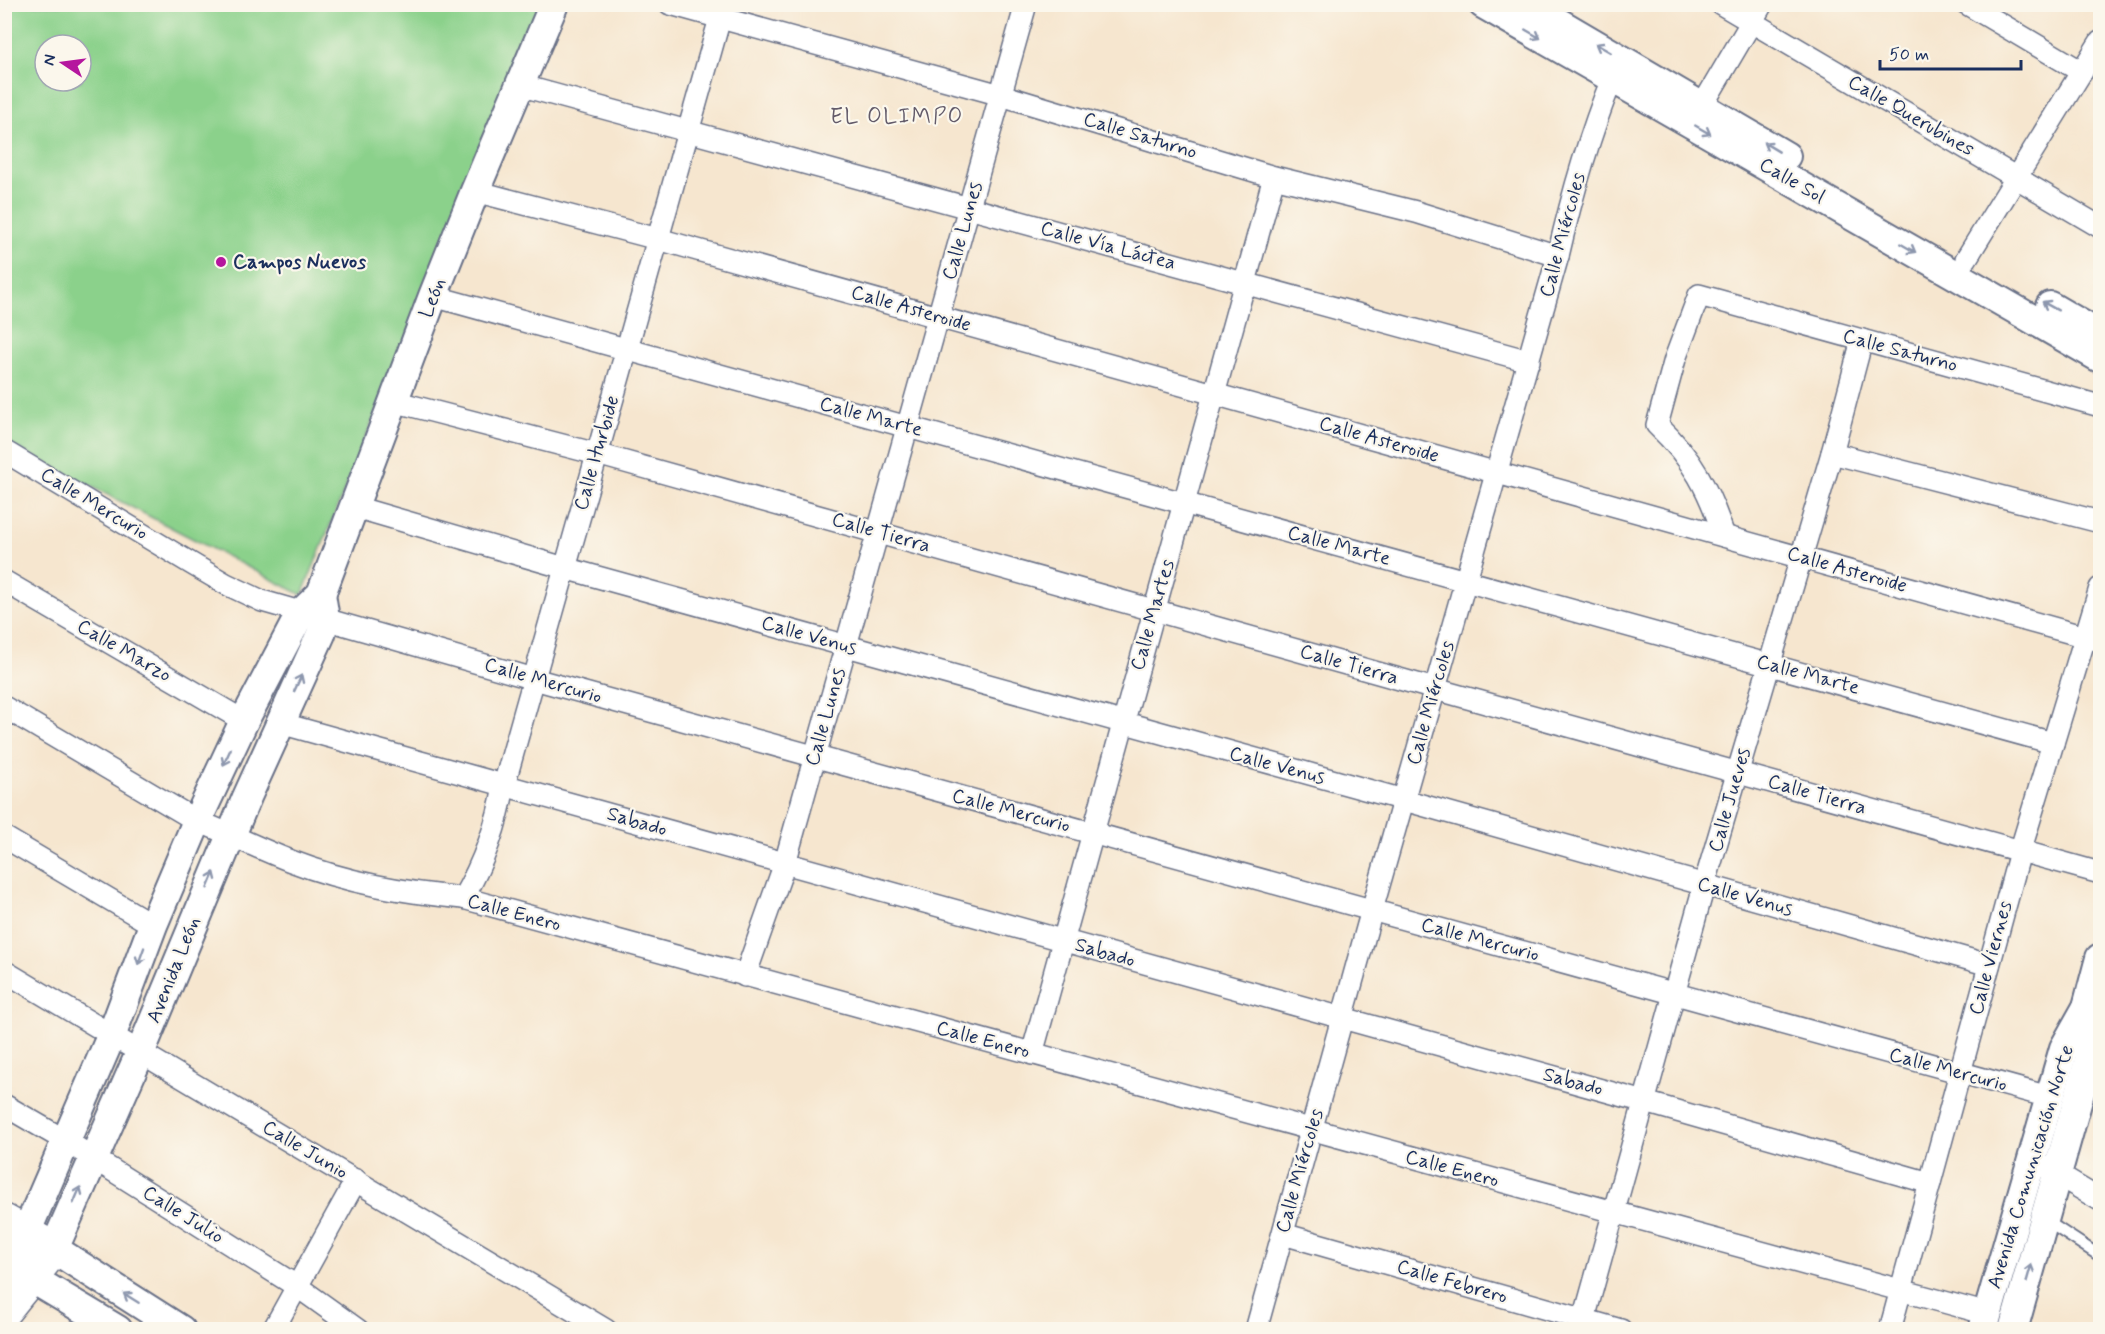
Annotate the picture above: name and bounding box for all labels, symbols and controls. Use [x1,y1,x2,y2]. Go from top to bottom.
one-way arrow [1524,28,1541,40]
north arrow [33,33,93,93]
scale bar [1880,33,2021,71]
one-way arrow [1595,42,1612,54]
text: 50 m [1889,43,1929,67]
text: N [38,52,61,68]
street label: Calle Querubines [1843,69,1979,163]
district label: EL OLIMPO [830,103,964,131]
street label: Calle Saturno [1080,106,1200,166]
one-way arrow [1694,125,1711,137]
one-way arrow [1763,140,1780,152]
street label: Calle Sol [1754,151,1830,211]
street label: Calle Miércoles [1533,169,1593,300]
street label: Calle Lunes [936,179,990,283]
street label: Calle Vía Láctea [1037,215,1179,277]
one-way arrow [1899,242,1916,254]
place label: Campos Nuevos [233,249,366,276]
marker: Campos Nuevos [214,255,228,269]
street label: León [413,274,453,322]
street label: Calle Asteroide [848,279,974,339]
one-way arrow [2041,300,2059,311]
street label: Calle Saturno [1840,323,1960,379]
street label: Calle Marte [817,390,926,444]
street label: Calle Iturbide [568,392,626,514]
street label: Calle Asteroide [1316,410,1442,470]
street label: Calle Mercurio [35,461,153,547]
street label: Calle Tierra [829,506,933,560]
street label: Calle Marte [1285,519,1394,573]
street label: Calle Asteroide [1784,540,1910,600]
street label: Calle Martes [1124,556,1182,674]
street label: Calle Venus [758,610,860,663]
street label: Calle Marzo [72,613,176,689]
street label: Calle Tierra [1297,638,1401,692]
street label: Calle Miércoles [1400,638,1462,768]
street label: Calle Marte [1754,648,1863,702]
street label: Calle Mercurio [481,651,605,711]
street label: Calle Lunes [799,665,853,769]
one-way arrow [293,674,305,692]
street label: Calle Venus [1226,740,1328,792]
street label: Calle Jueves [1702,744,1758,855]
one-way arrow [220,748,232,766]
street label: Calle Tierra [1765,768,1869,822]
street label: Calle Mercurio [949,782,1073,840]
street label: Sabado [604,801,670,843]
street label: Calle Venus [1694,871,1796,924]
one-way arrow [206,872,217,890]
street label: Calle Enero [464,888,564,938]
street label: Calle Viernes [1963,898,2019,1018]
street label: Calle Mercurio [1418,911,1542,969]
street label: Avenida León [140,913,208,1027]
street label: Sabado [1072,932,1138,974]
one-way arrow [135,946,146,965]
street label: Calle Enero [933,1015,1033,1065]
street label: Calle Mercurio [1886,1041,2010,1099]
street label: Avenida Comunicación Norte [1981,1042,2081,1292]
street label: Sabado [1540,1061,1606,1103]
street label: Calle Miércoles [1269,1106,1331,1236]
street label: Calle Junio [257,1114,353,1186]
street label: Calle Enero [1402,1144,1502,1194]
street label: Calle Julio [137,1179,229,1251]
one-way arrow [72,1187,84,1205]
street label: Calle Febrero [1393,1253,1511,1311]
one-way arrow [2024,1264,2035,1283]
one-way arrow [124,1292,140,1304]

